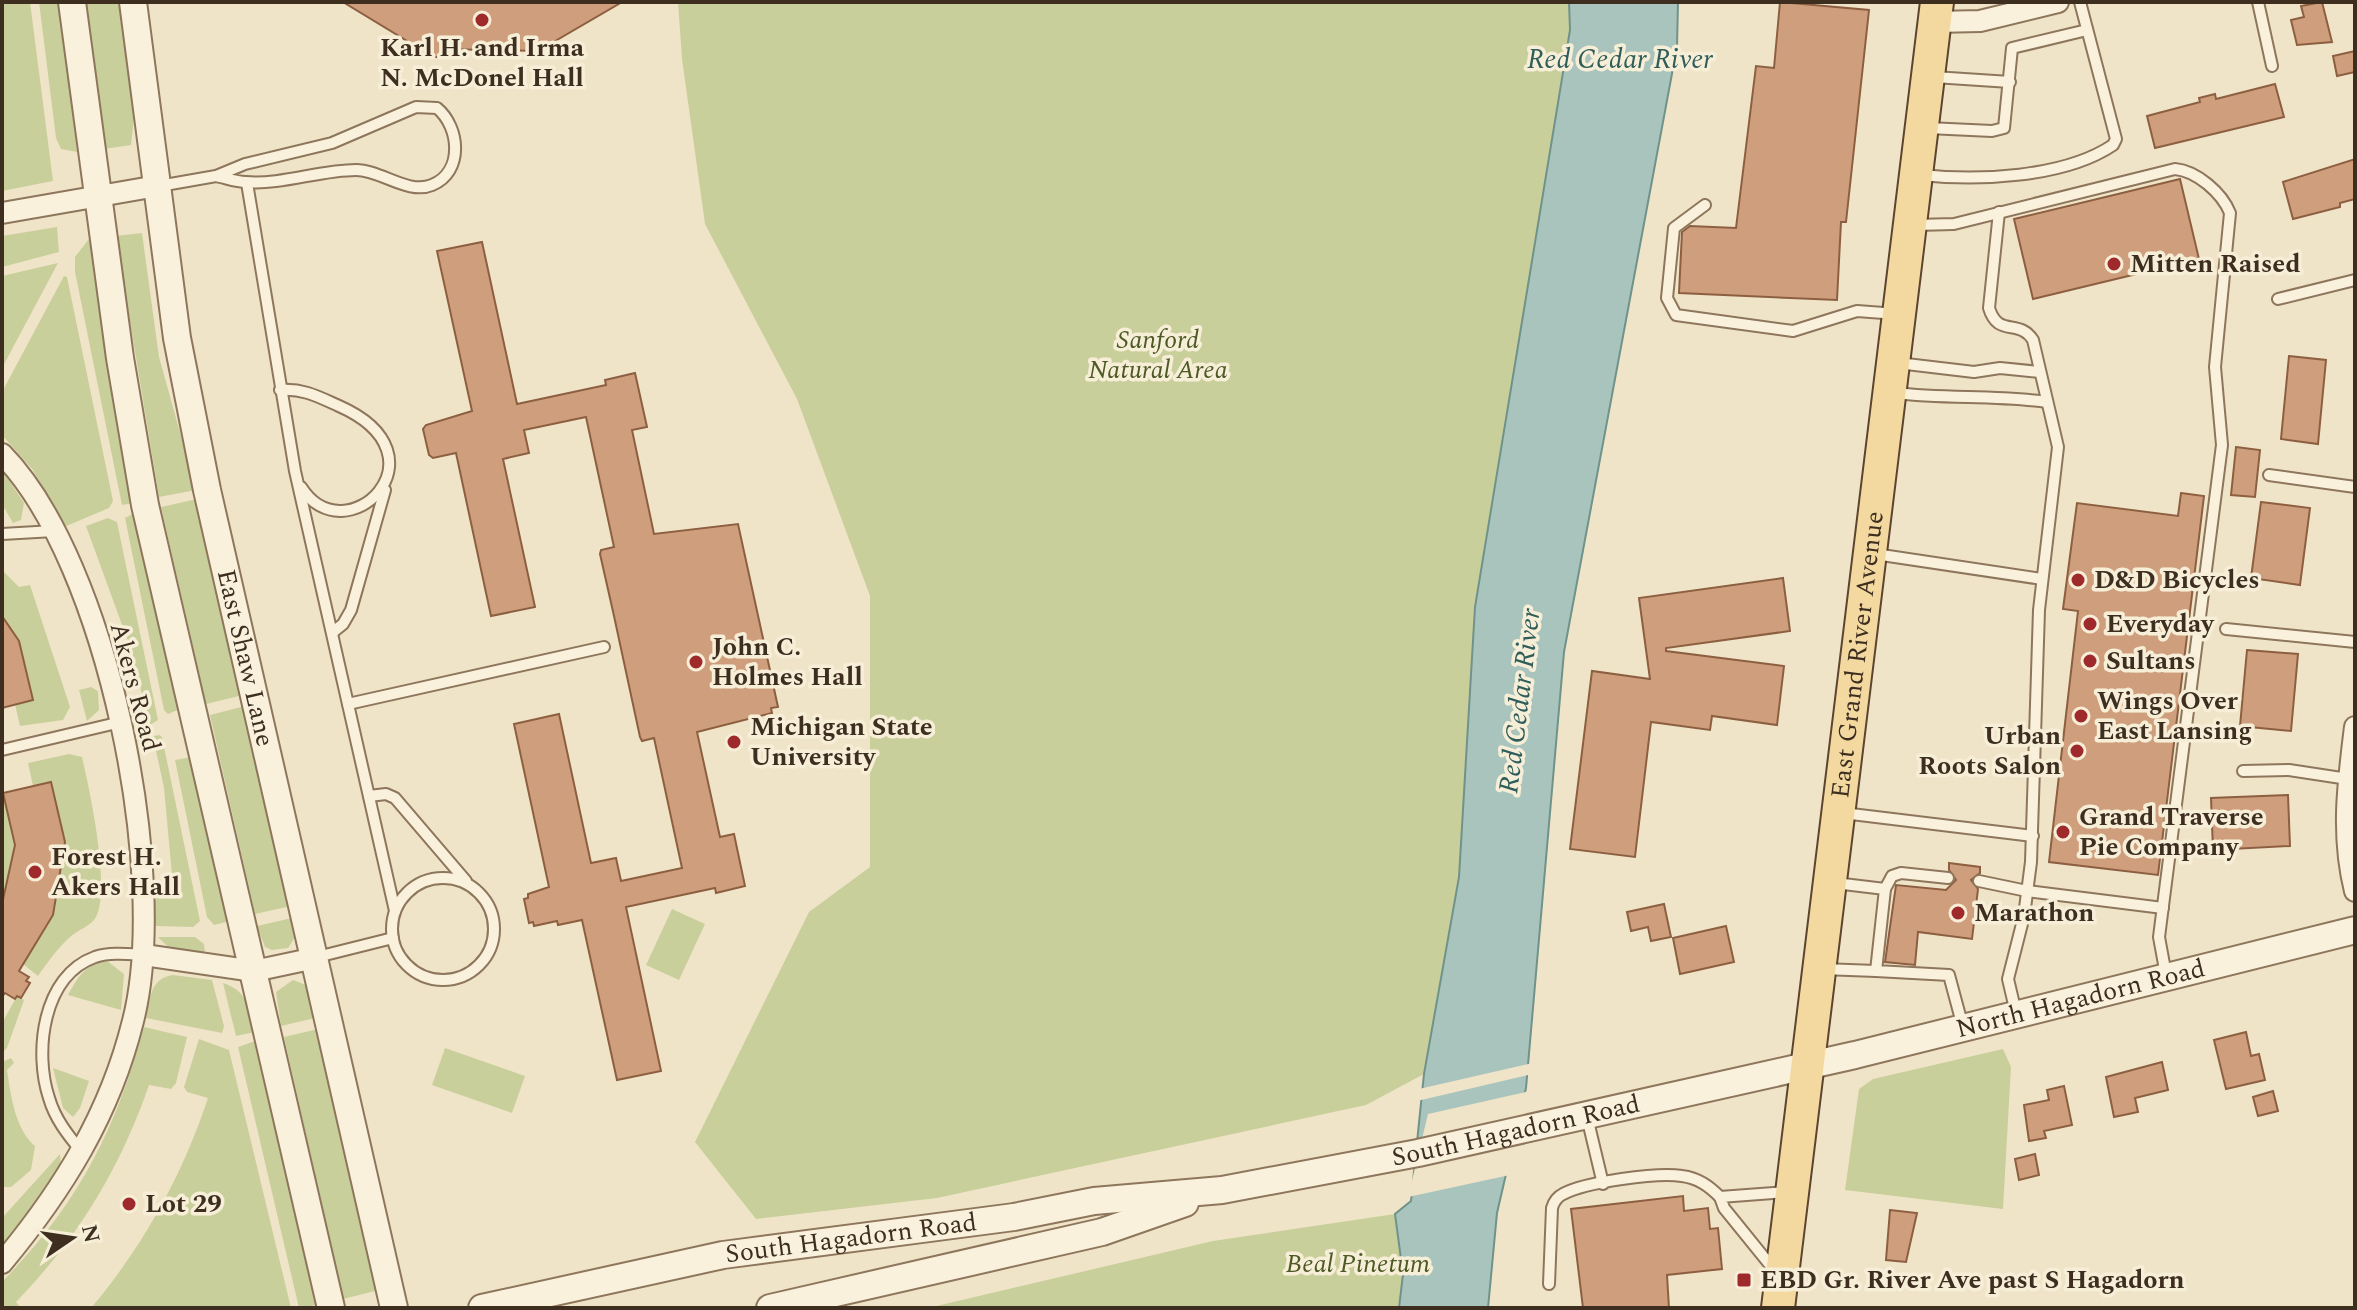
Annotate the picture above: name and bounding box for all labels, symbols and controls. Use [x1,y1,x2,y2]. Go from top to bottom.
marker: Karl H. and Irma N. McDonel Hall [473,11,491,29]
place label: Karl H. and Irma N. McDonel Hall [380,28,585,98]
water label: Red Cedar River [1527,38,1713,81]
place label: Mitten Raised [2130,244,2301,284]
marker: Mitten Raised [2105,255,2123,273]
park label: Sanford Natural Area [1088,320,1228,390]
street label: East Grand River Avenue [1820,509,1895,801]
place label: D&D Bicycles [2094,560,2260,600]
street label: East Shaw Lane [206,565,285,750]
marker: D&D Bicycles [2069,571,2087,589]
place label: Everyday [2106,604,2215,644]
water label: Red Cedar River [1487,606,1553,796]
marker: Everyday [2081,615,2099,633]
street label: Akers Road [99,618,171,756]
place label: John C. Holmes Hall [712,627,863,697]
place label: Sultans [2106,641,2196,681]
marker: Sultans [2081,652,2099,670]
marker: John C. Holmes Hall [687,653,705,671]
place label: Wings Over East Lansing [2097,681,2252,751]
place label: Michigan State University [750,707,933,777]
marker: Wings Over East Lansing [2072,707,2090,725]
place label: Urban Roots Salon [1918,716,2061,786]
marker: Michigan State University [725,733,743,751]
marker: Urban Roots Salon [2068,742,2086,760]
place label: Grand Traverse Pie Company [2079,797,2264,867]
marker: Grand Traverse Pie Company [2054,823,2072,841]
place label: Forest H. Akers Hall [51,837,180,907]
marker: Forest H. Akers Hall [26,863,44,881]
place label: Marathon [1974,893,2094,933]
marker: Marathon [1949,904,1967,922]
street label: North Hagadorn Road [1952,948,2209,1049]
street label: South Hagadorn Road [1388,1084,1644,1178]
place label: Lot 29 [145,1184,222,1224]
marker: Lot 29 [120,1195,138,1213]
north arrow [32,1198,112,1278]
street label: South Hagadorn Road [723,1202,979,1274]
text: N [72,1221,108,1246]
park label: Beal Pinetum [1286,1244,1430,1284]
place label: EBD Gr. River Ave past S Hagadorn [1760,1260,2185,1300]
marker: EBD Gr. River Ave past S Hagadorn [1735,1271,1753,1289]

